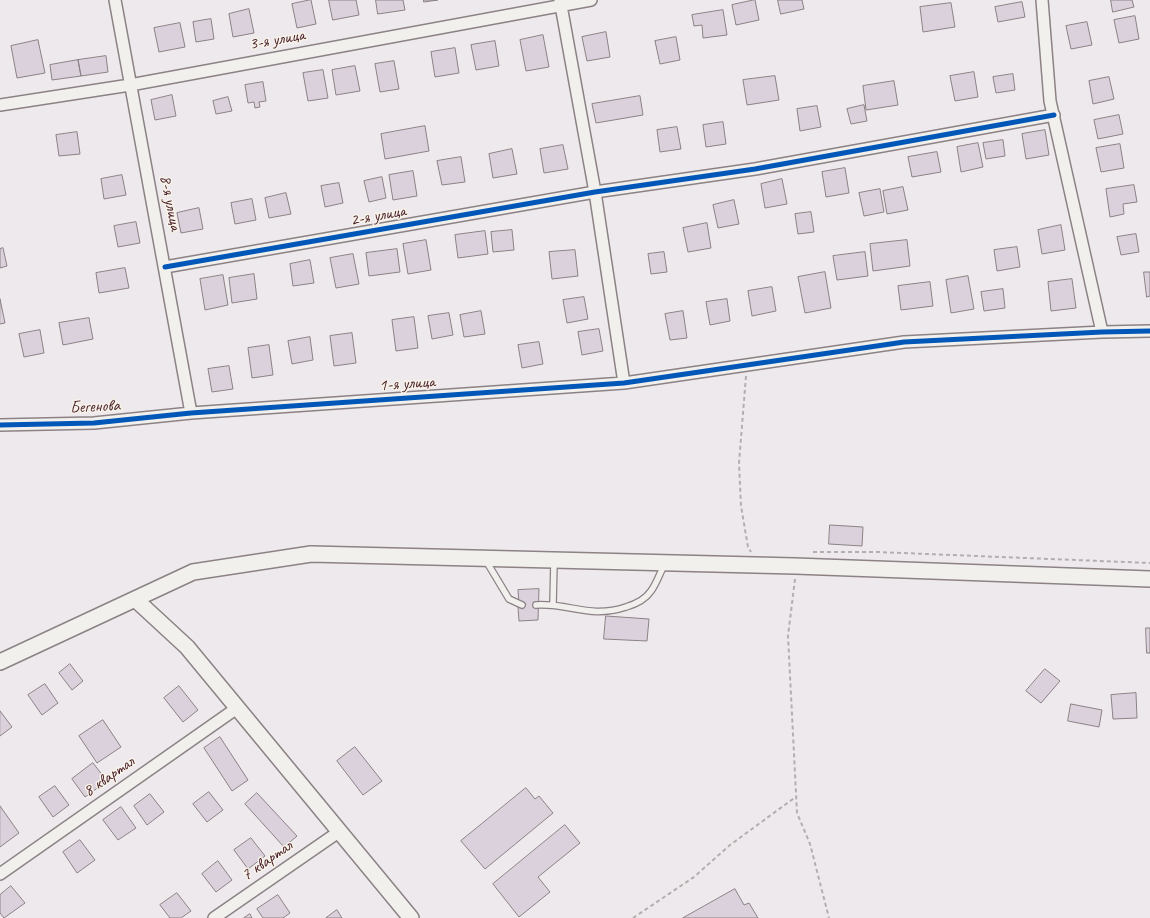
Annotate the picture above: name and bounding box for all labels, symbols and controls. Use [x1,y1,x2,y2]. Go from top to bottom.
street label: 3-я улица [248,25,306,55]
street label: 8-я улица [155,174,185,232]
street label: 2-я улица [349,201,407,231]
street label: 1-я улица [378,372,436,396]
street label: Бегенова [70,396,120,418]
street label: 8 квартал [80,752,138,802]
street label: 7 квартал [238,836,296,886]

